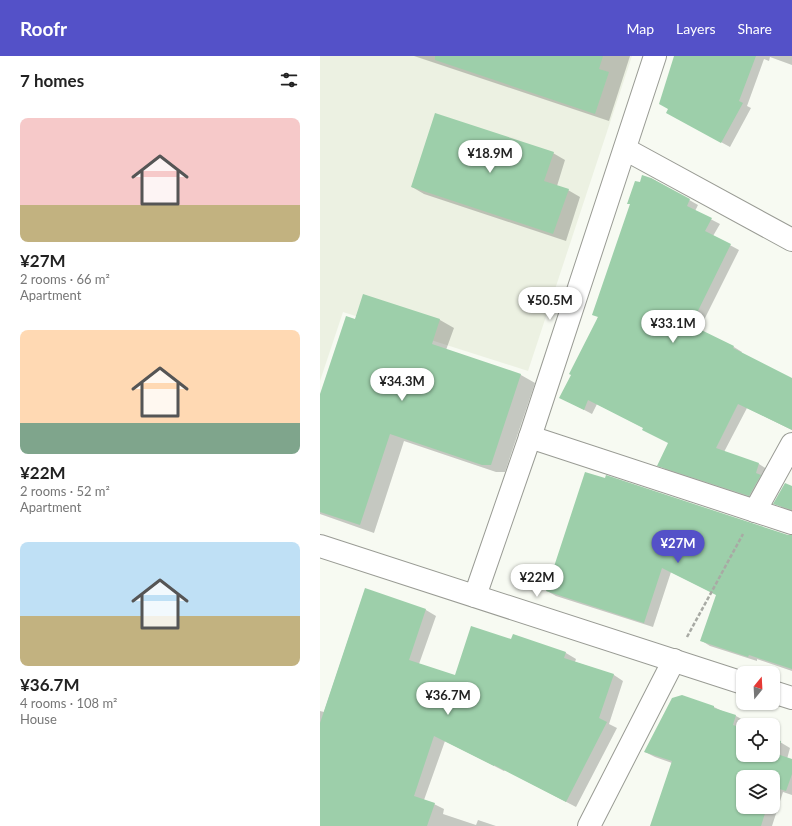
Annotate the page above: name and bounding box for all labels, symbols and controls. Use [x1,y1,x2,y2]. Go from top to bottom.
text: Roofr [20,17,67,40]
text: Map [626,20,654,37]
text: Layers [676,20,716,37]
text: Share [738,20,772,37]
icon: filters [278,69,300,91]
text: 7 homes [20,70,84,91]
pin: ¥18.9M [457,140,523,174]
icon: home [124,144,196,216]
text: ¥18.9M [467,145,513,161]
text: ¥27M [20,250,66,271]
text: 2 rooms · 66 m² [20,271,110,287]
text: Apartment [20,287,81,303]
pin: ¥50.5M [517,287,583,321]
text: ¥50.5M [527,292,573,308]
pin: ¥33.1M [640,310,706,344]
text: ¥33.1M [650,315,696,331]
icon: home [124,356,196,428]
pin: ¥34.3M [369,368,435,402]
text: ¥34.3M [379,373,425,389]
text: ¥22M [20,462,66,483]
text: 2 rooms · 52 m² [20,483,110,499]
text: Apartment [20,499,81,515]
pin: ¥27M [654,530,702,564]
text: ¥27M [661,535,695,551]
pin: ¥22M [513,564,561,598]
icon: home [124,568,196,640]
text: ¥22M [520,569,554,585]
north arrow [736,666,780,710]
map controls [736,666,780,814]
text: ¥36.7M [20,674,80,695]
pin: ¥36.7M [415,682,481,716]
text: ¥36.7M [425,687,471,703]
text: 4 rooms · 108 m² [20,695,117,711]
text: House [20,711,57,727]
button: locate [736,718,780,762]
button: layers [736,770,780,814]

